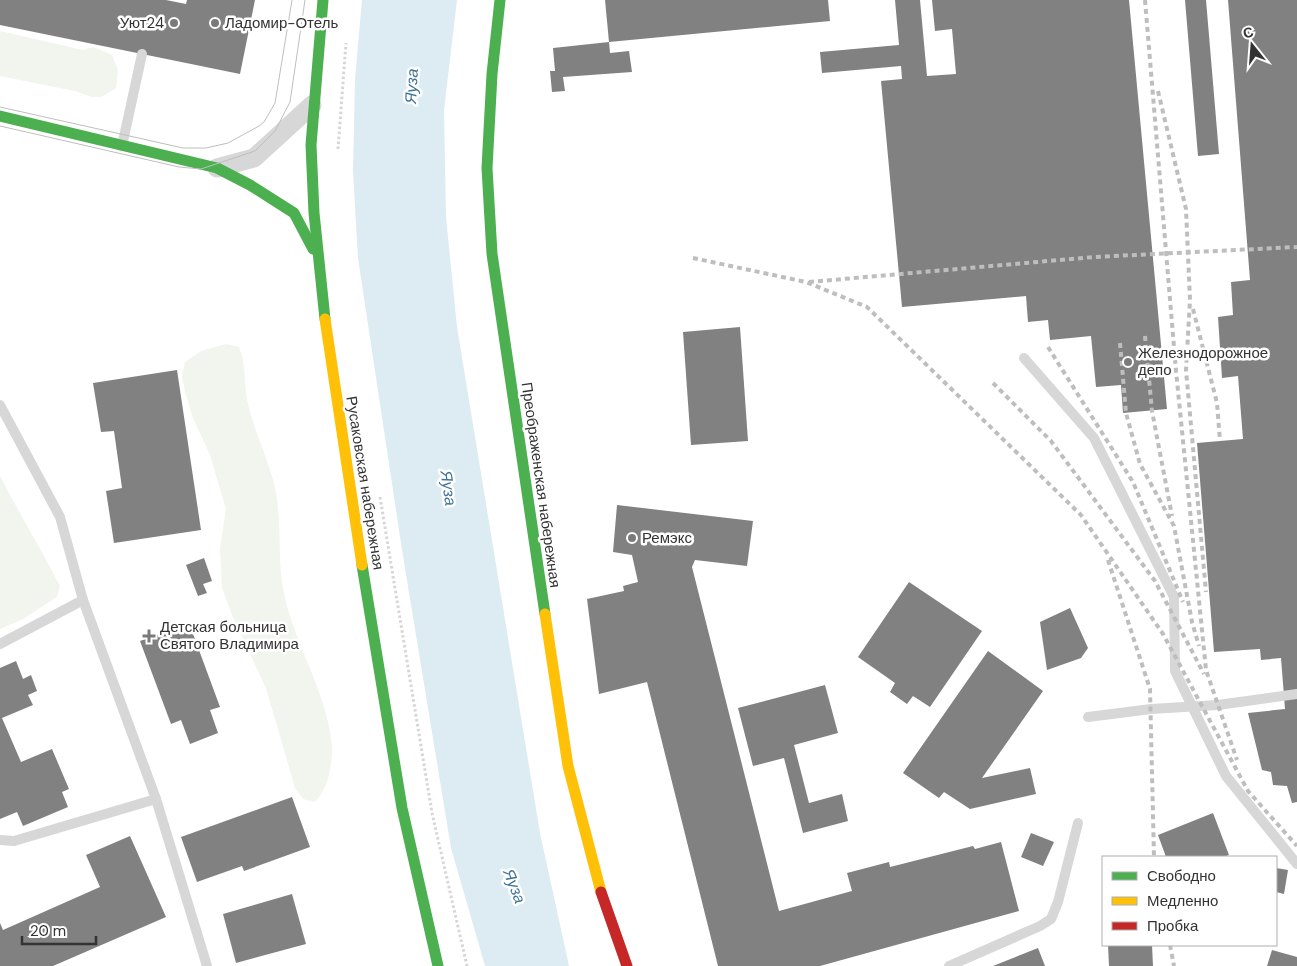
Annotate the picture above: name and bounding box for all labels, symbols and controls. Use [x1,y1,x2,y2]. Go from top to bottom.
place label: Уют24 [120,13,164,33]
place label: Ладомир-Отель [225,13,338,33]
marker: Уют24 [168,17,180,29]
marker: Ладомир-Отель [209,17,221,29]
north arrow [1227,20,1277,70]
text: С [1241,22,1256,43]
water label: Яуза [400,68,423,105]
place label: Железнодорожное депо [1138,343,1268,380]
marker: Железнодорожное депо [1122,356,1134,368]
street label: Преображенская набережная [517,381,565,589]
street label: Русаковская набережная [341,395,389,571]
water label: Яуза [436,468,461,507]
place label: Ремэкс [642,528,692,548]
marker: Ремэкс [626,532,638,544]
place label: Детская больница Святого Владимира [160,617,300,654]
marker: Детская больница Святого Владимира [142,629,156,643]
legend [1102,856,1277,946]
water label: Яуза [498,865,531,906]
text: Свободно [1147,866,1216,886]
text: Медленно [1147,891,1218,911]
scale bar [22,914,96,946]
text: Пробка [1147,916,1199,936]
text: 20 m [30,921,66,941]

